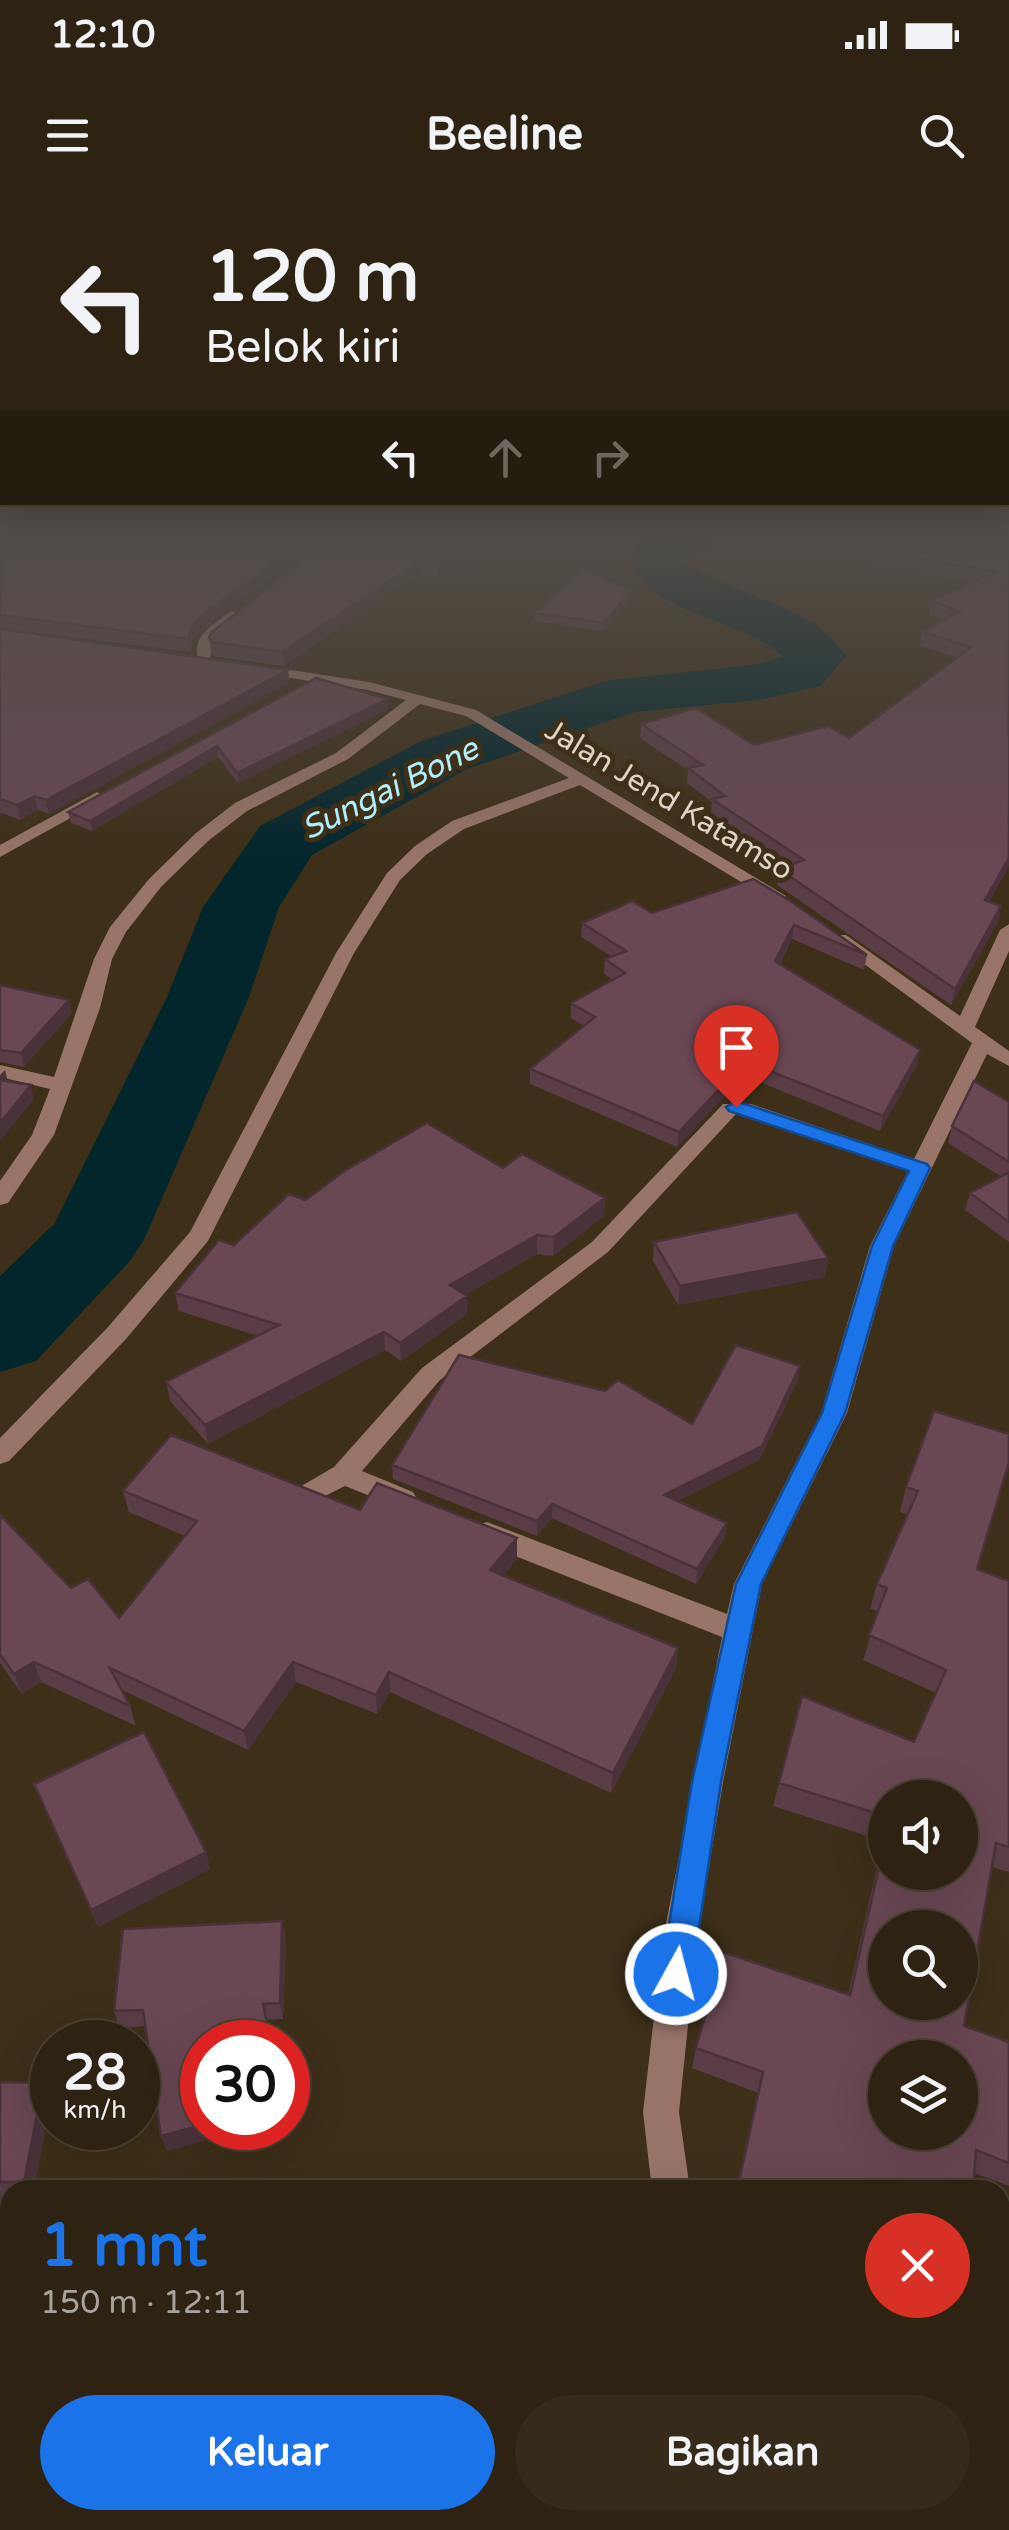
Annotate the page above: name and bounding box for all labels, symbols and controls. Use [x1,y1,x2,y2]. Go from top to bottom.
text: 12:10 [50,12,155,58]
icon: menu [40,108,95,163]
text: Beeline [426,108,583,162]
icon: search [914,108,969,163]
text: 120 m [205,236,419,320]
icon: left [40,240,170,370]
text: Belok kiri [205,321,400,375]
icon: left [373,430,428,485]
icon: ahead [478,430,533,485]
icon: right [583,430,638,485]
street label: Jalan Jend Katamso [538,711,800,889]
water label: Sungai Bone [295,729,486,848]
pin [694,1005,779,1108]
icon: arrive [709,1020,764,1075]
map controls [868,1780,978,2150]
button: sound [868,1780,978,1890]
button: search [868,1910,978,2020]
position arrow [624,1922,728,2026]
speed limit sign: 30 [180,2020,310,2150]
button: layers [868,2040,978,2150]
text: 28 [64,2043,126,2103]
text: km/h [64,2095,126,2125]
text: 1 mnt [40,2210,207,2282]
button: close [865,2213,970,2318]
text: 150 m · 12:11 [40,2284,252,2322]
button: Keluar [40,2395,495,2510]
button: Bagikan [515,2395,970,2510]

